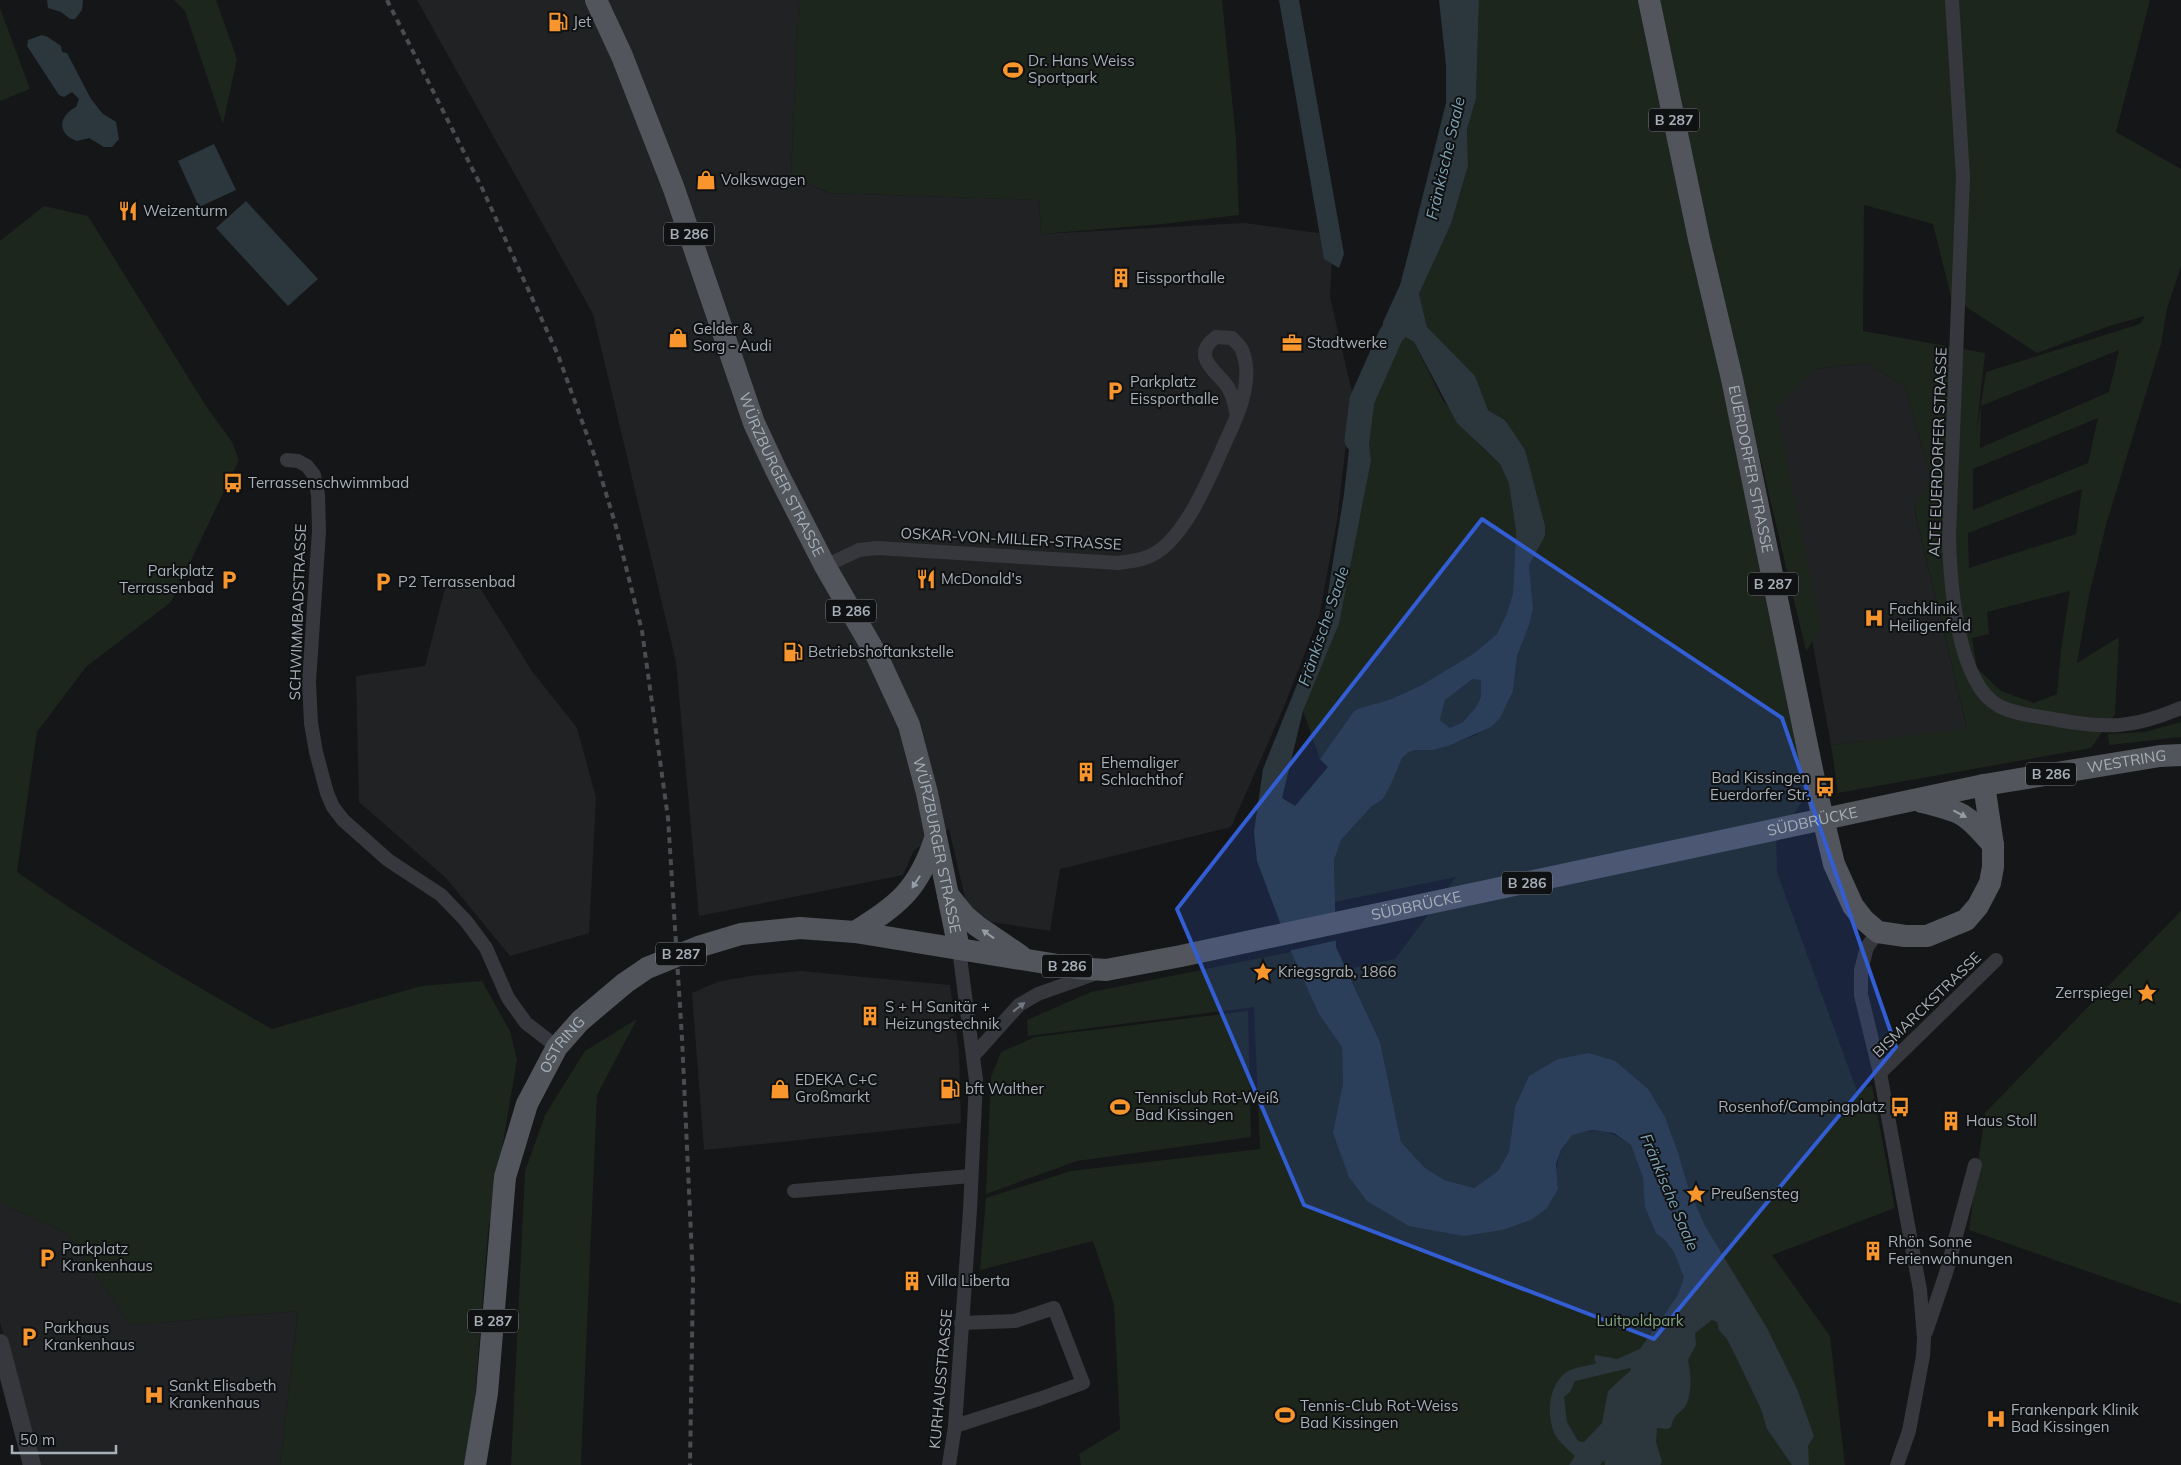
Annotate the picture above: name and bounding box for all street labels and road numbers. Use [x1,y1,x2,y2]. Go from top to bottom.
road number: B 287 [1649,108,1699,132]
road number: B 286 [664,222,714,245]
street label: ALTE EUERDORFER STRASSE [1924,347,1951,557]
street label: EUERDORFER STRASSE [1725,384,1777,555]
street label: WÜRZBURGER STRASSE [735,390,829,560]
street label: SCHWIMMBADSTRASSE [285,523,310,701]
street label: OSKAR-VON-MILLER-STRASSE [900,523,1122,554]
road number: B 287 [1748,572,1798,596]
road number: B 286 [826,600,876,622]
street label: WESTRING [2086,746,2167,777]
street label: WÜRZBURGER STRASSE [909,755,966,935]
road number: B 286 [2026,762,2076,786]
street label: SÜDBRÜCKE [1765,802,1859,840]
road number: B 286 [1502,871,1552,894]
street label: SÜDBRÜCKE [1369,887,1463,924]
road number: B 287 [656,942,706,966]
street label: BISMARCKSTRASSE [1868,948,1985,1061]
road number: B 286 [1042,954,1092,978]
street label: OSTRING [535,1012,589,1076]
street label: KURHAUSSTRASSE [925,1308,956,1450]
road number: B 287 [468,1310,518,1332]

